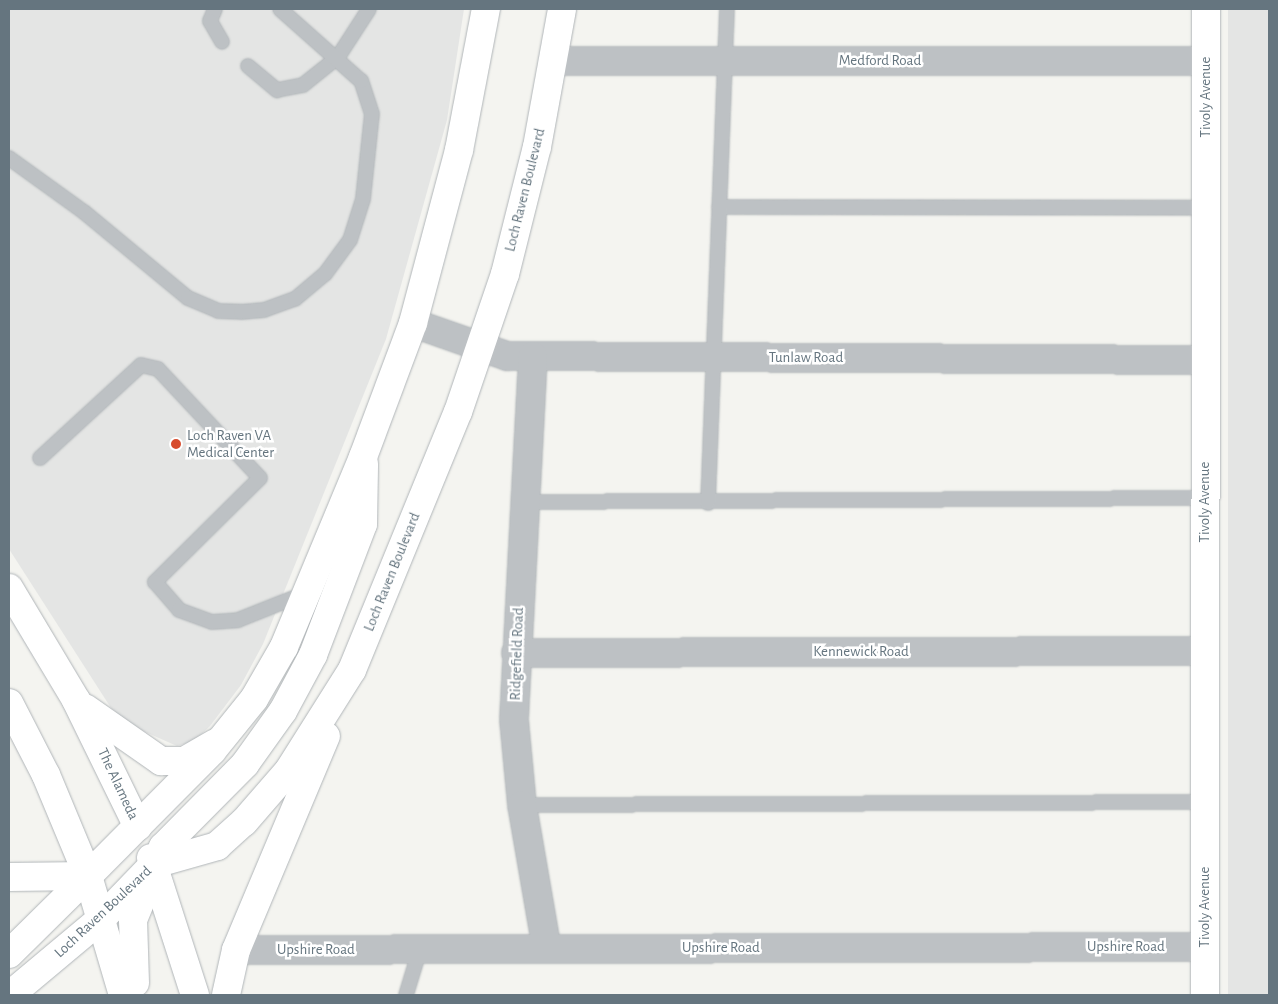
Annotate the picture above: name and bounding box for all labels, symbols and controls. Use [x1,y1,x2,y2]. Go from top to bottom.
street label: Medford Road [839,52,921,70]
street label: Tivoly Avenue [1197,57,1215,137]
street label: Loch Raven Boulevard [501,126,549,254]
street label: Tunlaw Road [769,349,843,367]
place label: Loch Raven VA Medical Center [187,426,274,461]
marker: Loch Raven VA Medical Center [169,437,183,451]
street label: Tivoly Avenue [1196,462,1214,542]
street label: Loch Raven Boulevard [360,510,424,634]
street label: Ridgefield Road [506,607,528,701]
street label: Kennewick Road [813,643,909,661]
street label: The Alameda [94,745,142,823]
street label: Loch Raven Boulevard [51,862,155,962]
street label: Tivoly Avenue [1196,867,1214,947]
street label: Upshire Road [1087,938,1165,956]
street label: Upshire Road [682,939,760,957]
street label: Upshire Road [277,941,355,959]

